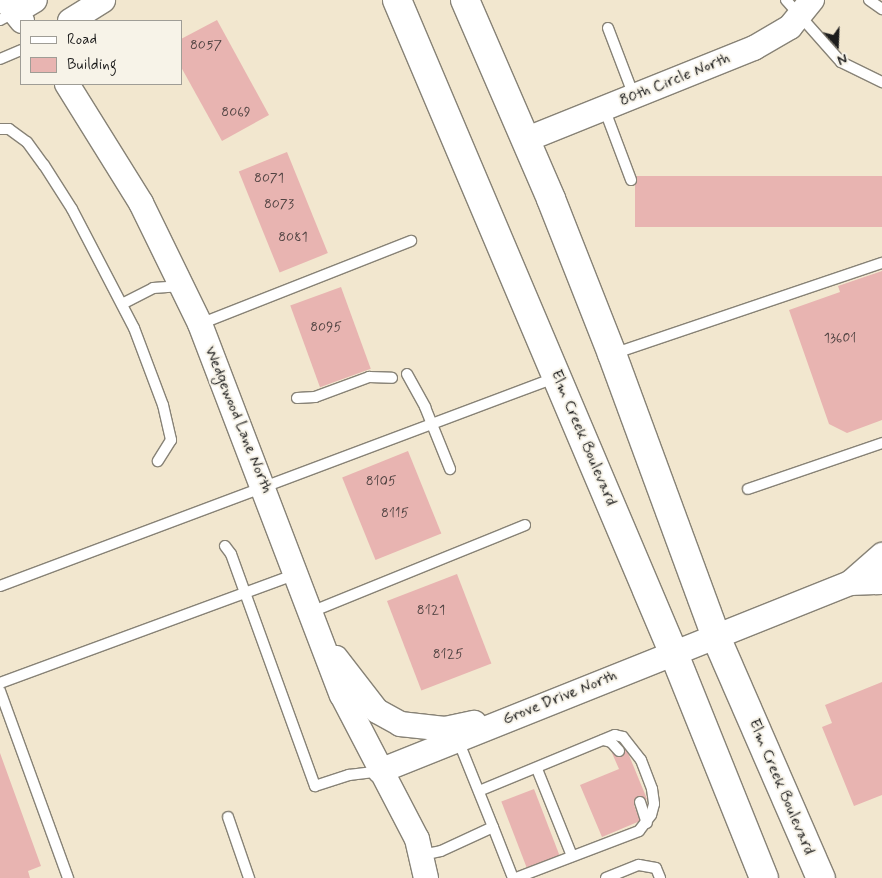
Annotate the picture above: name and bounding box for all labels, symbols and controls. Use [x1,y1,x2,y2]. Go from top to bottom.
legend [20,20,182,85]
north arrow [812,20,862,70]
text: Road [67,30,97,50]
house number: 8057 [190,37,222,53]
street label: 80th Circle North [617,49,733,111]
text: N [835,49,850,69]
text: Building [67,55,117,75]
house number: 8069 [221,104,251,120]
house number: 8071 [254,170,284,186]
house number: 8073 [264,196,294,212]
house number: 8081 [278,229,308,245]
house number: 8095 [310,319,342,335]
house number: 13601 [824,330,856,346]
street label: Wedgewood Lane North [200,344,276,496]
street label: Elm Creek Boulevard [547,369,619,507]
house number: 8105 [366,473,396,489]
house number: 8115 [381,505,409,521]
house number: 8121 [417,602,445,618]
house number: 8125 [433,646,463,662]
street label: Grove Drive North [501,667,619,729]
street label: Elm Creek Boulevard [745,718,817,856]

